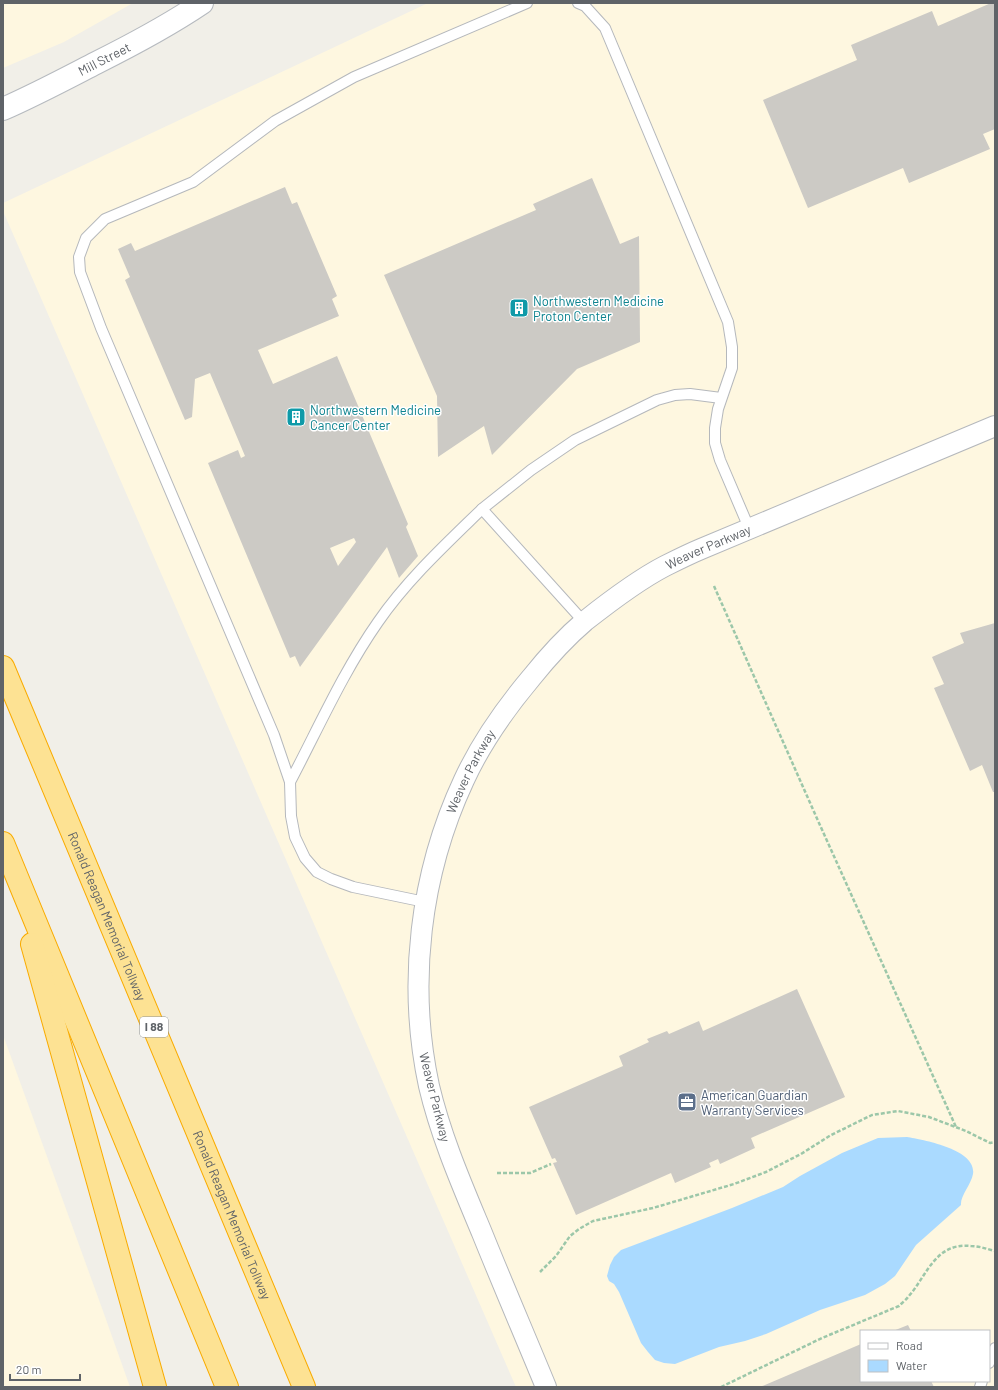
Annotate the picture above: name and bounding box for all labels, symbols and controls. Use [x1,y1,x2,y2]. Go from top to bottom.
street label: Mill Street [75,39,133,79]
place label: Northwestern Medicine Proton Center [533,293,664,324]
building icon: Northwestern Medicine Proton Center [508,297,530,319]
place label: Northwestern Medicine Cancer Center [310,402,441,433]
building icon: Northwestern Medicine Cancer Center [285,406,307,428]
street label: Weaver Parkway [663,521,753,573]
street label: Weaver Parkway [443,726,498,816]
street label: Ronald Reagan Memorial Tollway [65,829,150,1003]
road number: I 88 [140,1017,168,1037]
street label: Weaver Parkway [416,1051,454,1143]
place label: American Guardian Warranty Services [701,1087,808,1118]
office icon: American Guardian Warranty Services [676,1091,698,1113]
street label: Ronald Reagan Memorial Tollway [190,1128,275,1302]
legend [860,1330,990,1382]
text: Road [896,1338,923,1352]
scale bar [10,1356,80,1382]
text: Water [896,1358,928,1372]
text: 20 m [16,1362,42,1376]

